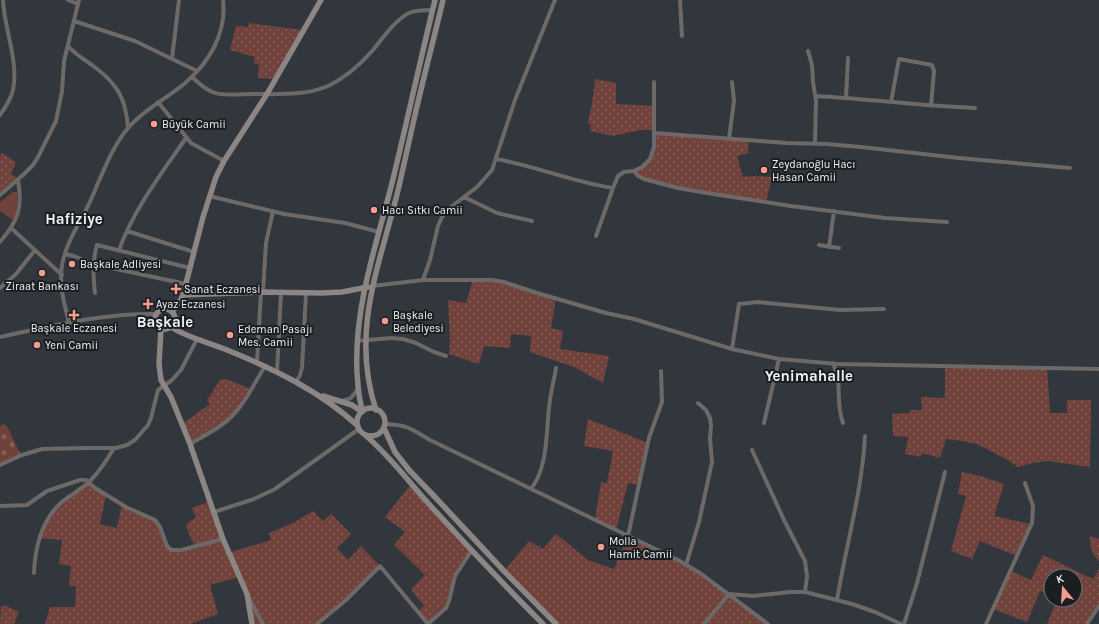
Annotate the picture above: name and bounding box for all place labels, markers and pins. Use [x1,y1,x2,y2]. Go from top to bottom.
place label: Büyük Camii [162,118,226,131]
marker: Büyük Camii [149,119,159,129]
place label: Zeydanoğlu Hacı Hasan Camii [772,158,855,184]
marker: Zeydanoğlu Hacı Hasan Camii [759,165,769,175]
place label: Hacı Sıtkı Camii [382,204,463,217]
marker: Hacı Sıtkı Camii [369,205,379,215]
place label: Başkale Adliyesi [80,258,161,271]
marker: Başkale Adliyesi [67,259,77,269]
marker: Ziraat Bankası [37,268,47,278]
place label: Ziraat Bankası [5,280,79,293]
place label: Sanat Eczanesi [184,283,261,296]
marker: Sanat Eczanesi [171,284,181,294]
place label: Ayaz Eczanesi [156,298,226,311]
marker: Ayaz Eczanesi [143,299,153,309]
place label: Başkale Belediyesi [393,309,444,335]
marker: Başkale Eczanesi [69,310,79,320]
marker: Başkale Belediyesi [380,316,390,326]
place label: Başkale Eczanesi [31,322,117,335]
place label: Edeman Pasajı Mes. Camii [238,323,313,349]
marker: Edeman Pasajı Mes. Camii [225,330,235,340]
place label: Yeni Camii [45,339,98,352]
marker: Yeni Camii [32,340,42,350]
place label: Molla Hamit Camii [609,535,672,561]
marker: Molla Hamit Camii [596,542,606,552]

